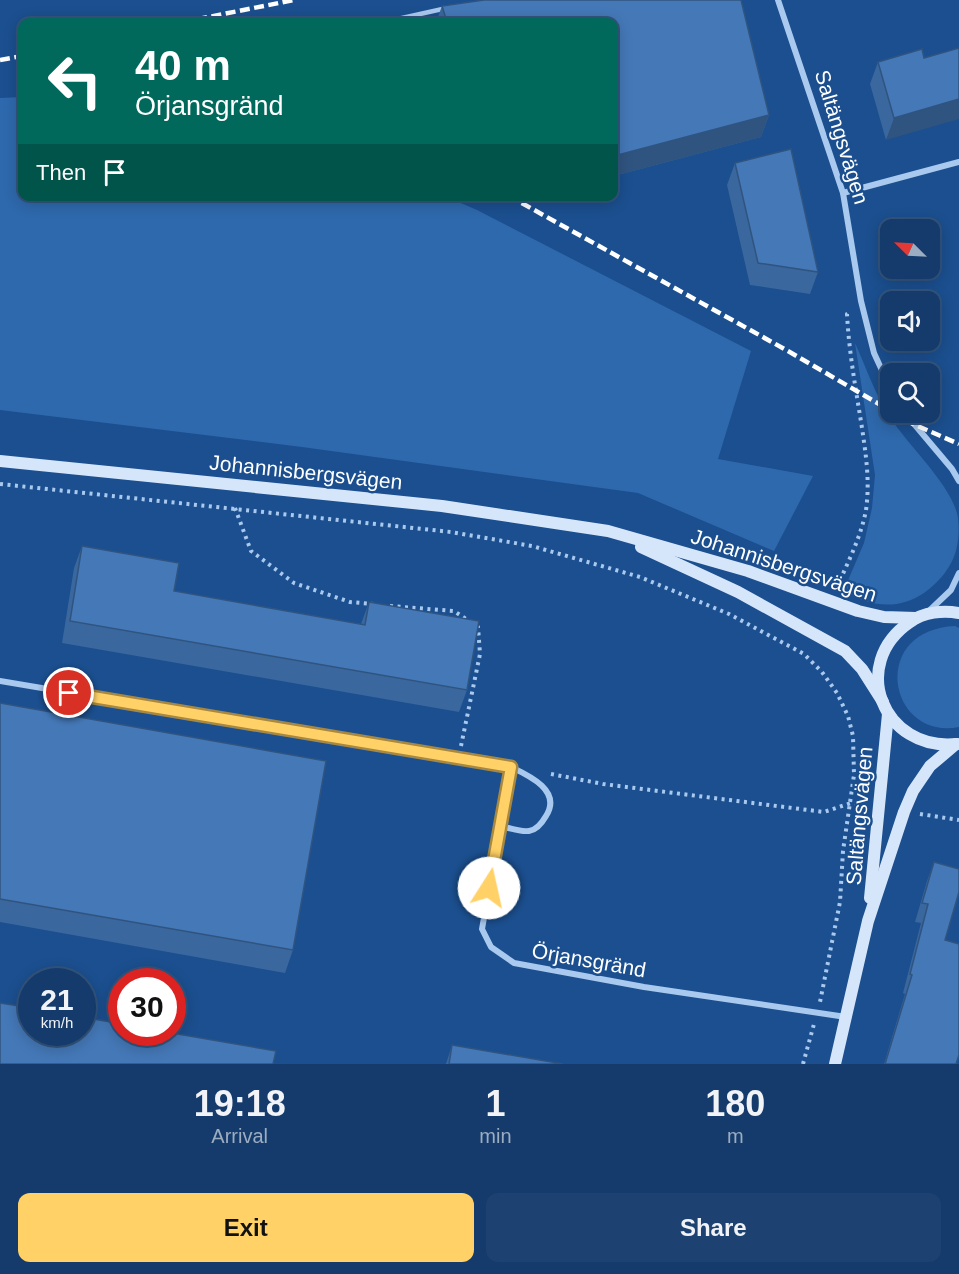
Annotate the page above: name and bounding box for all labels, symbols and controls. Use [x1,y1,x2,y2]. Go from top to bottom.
icon: left [36,42,114,120]
text: 40 m [135,42,231,89]
street label: Saltängsvägen [811,67,873,207]
text: Örjansgränd [135,91,284,121]
icon: arrive [98,156,131,189]
text: Then [36,160,86,185]
north arrow [880,219,940,279]
map controls [880,219,940,423]
button: sound [880,291,940,351]
button: search [880,363,940,423]
street label: Johannisbergsvägen [208,450,404,494]
street label: Johannisbergsvägen [688,524,880,606]
pin [43,667,94,718]
icon: arrive [52,676,85,709]
street label: Saltängsvägen [841,746,877,886]
position arrow [457,856,521,920]
street label: Örjansgränd [530,939,648,981]
speed limit sign: 30 [108,968,186,1046]
text: 21 [40,983,74,1016]
text: km/h [41,1014,73,1031]
text: 19:18 [194,1083,286,1124]
text: 1 [485,1083,505,1124]
text: 180 [705,1083,765,1124]
text: Arrival [211,1125,268,1147]
text: min [479,1125,512,1147]
text: m [727,1125,744,1147]
button: Exit [18,1193,474,1262]
button: Share [486,1193,941,1262]

